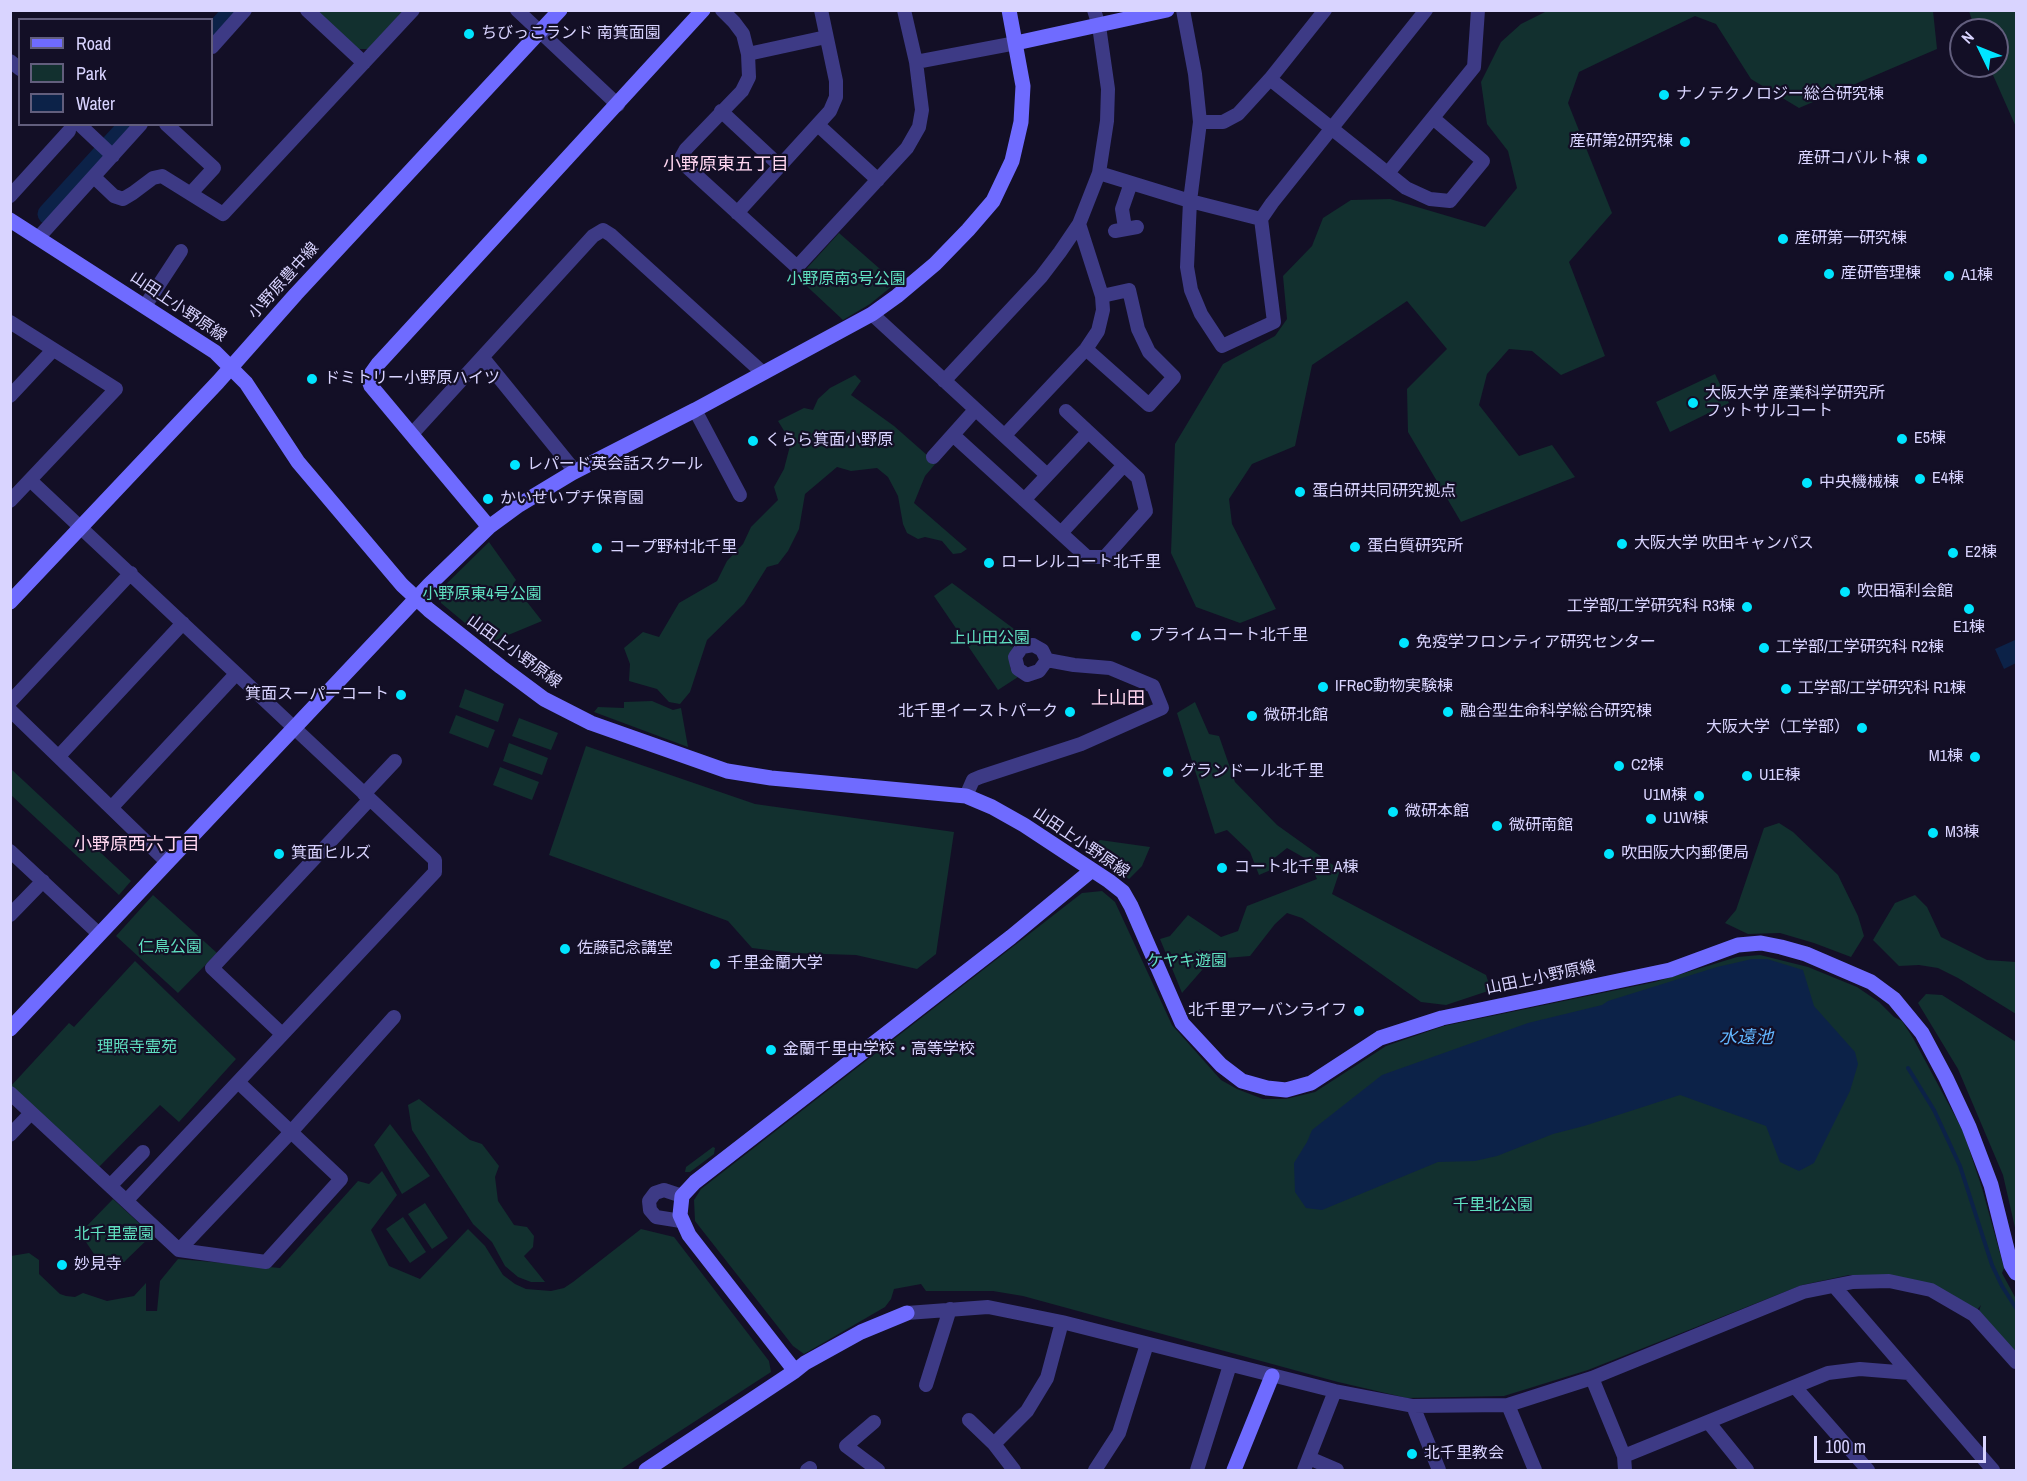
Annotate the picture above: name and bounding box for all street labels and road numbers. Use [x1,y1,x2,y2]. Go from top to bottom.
street label: 小野原豊中線 [245,239,323,323]
street label: 山田上小野原線 [126,268,230,346]
street label: 山田上小野原線 [463,611,565,693]
street label: 山田上小野原線 [1029,804,1133,882]
street label: 山田上小野原線 [1484,957,1598,999]

